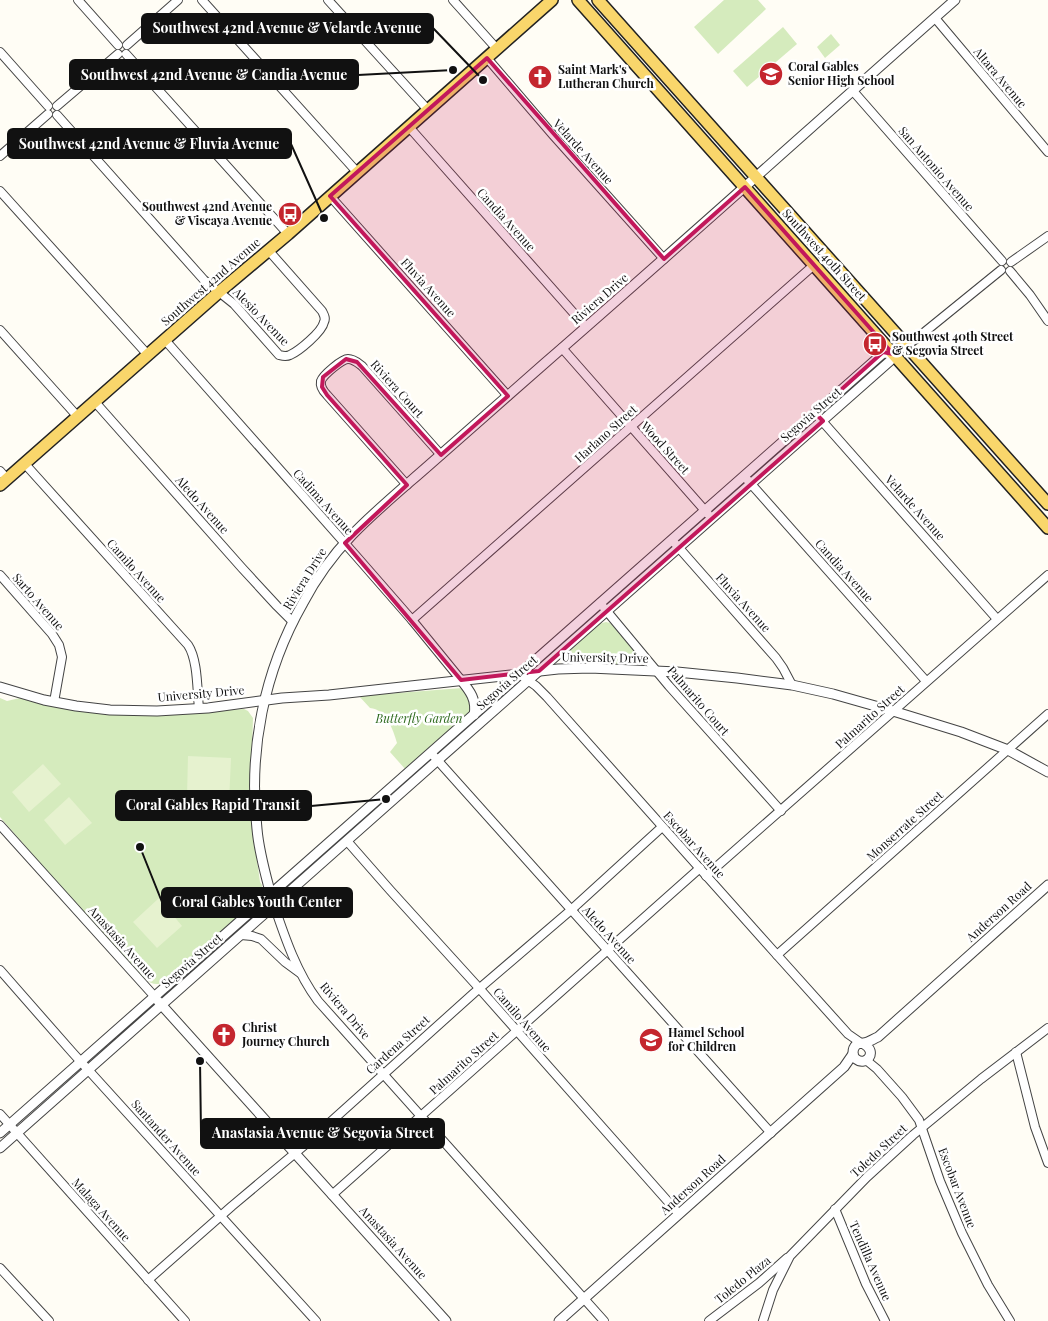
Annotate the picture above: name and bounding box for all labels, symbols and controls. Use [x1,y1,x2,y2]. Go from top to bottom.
callout: Southwest 42nd Avenue & Velarde Avenue [142,14,433,43]
text: Southwest 42nd Avenue & Velarde Avenue [152,18,422,37]
street label: Altara Avenue [970,43,1031,111]
place label: Coral Gables Senior High School [788,58,895,88]
callout: Southwest 42nd Avenue & Candia Avenue [70,60,358,89]
place label: Saint Mark's Lutheran Church [558,61,655,91]
school or university icon: Coral Gables Senior High School [758,61,784,87]
church icon: Saint Mark's Lutheran Church [527,64,553,90]
text: Southwest 42nd Avenue & Candia Avenue [81,65,347,84]
street label: Velarde Avenue [549,115,617,187]
street label: San Antonio Avenue [896,123,978,214]
callout: Southwest 42nd Avenue & Fluvia Avenue [8,129,291,158]
text: Southwest 42nd Avenue & Fluvia Avenue [19,134,279,153]
street label: Candia Avenue [474,184,539,254]
place label: Southwest 42nd Avenue & Viscaya Avenue [142,198,272,228]
bus stop icon: Southwest 42nd Avenue & Viscaya Avenue [277,201,303,227]
street label: Southwest 40th Street [779,205,871,304]
street label: Southwest 42nd Avenue [157,234,263,329]
street label: Fluvia Avenue [398,254,460,320]
street label: Riviera Drive [568,269,631,327]
street label: Alesio Avenue [229,283,293,349]
place label: Southwest 40th Street & Segovia Street [892,328,1014,358]
bus stop icon: Southwest 40th Street & Segovia Street [862,331,888,357]
street label: Riviera Court [368,356,428,421]
street label: Segovia Street [777,383,845,445]
street label: Harlano Street [571,401,640,465]
street label: Wood Street [637,417,694,478]
street label: Cadima Avenue [290,465,358,538]
street label: Aledo Avenue [172,471,233,537]
street label: Velarde Avenue [881,471,949,543]
street label: Camilo Avenue [104,535,170,606]
street label: Candia Avenue [812,535,877,605]
street label: Riviera Drive [279,544,330,613]
street label: Sarto Avenue [9,569,68,633]
street label: Fluvia Avenue [713,569,775,635]
street label: University Drive [561,648,649,666]
street label: Segovia Street [473,651,541,713]
street label: Palmarito Court [664,662,734,739]
street label: Palmarito Street [831,680,908,752]
street label: University Drive [157,681,245,705]
park label: Butterfly Garden [375,710,462,726]
street label: Monserrate Street [863,786,947,864]
callout: Coral Gables Rapid Transit [116,791,311,820]
text: Coral Gables Rapid Transit [126,795,300,814]
street label: Escobar Avenue [660,807,729,881]
street label: Anderson Road [962,878,1034,945]
callout: Coral Gables Youth Center [162,888,352,917]
text: Coral Gables Youth Center [172,892,342,911]
street label: Aledo Avenue [579,901,640,967]
street label: Anastasia Avenue [85,902,160,982]
street label: Segovia Street [158,929,226,991]
street label: Riviera Drive [317,978,374,1042]
street label: Camilo Avenue [490,984,555,1055]
street label: Cardena Street [362,1011,433,1077]
place label: Christ Journey Church [241,1019,330,1049]
church icon: Christ Journey Church [211,1022,237,1048]
place label: Hamel School for Children [668,1024,745,1054]
street label: Palmarito Street [425,1026,502,1098]
school or university icon: Hamel School for Children [638,1027,664,1053]
street label: Santander Avenue [128,1096,205,1179]
callout: Anastasia Avenue & Segovia Street [201,1119,444,1148]
street label: Toledo Street [847,1120,910,1181]
text: Anastasia Avenue & Segovia Street [211,1123,434,1142]
street label: Escobar Avenue [935,1145,981,1230]
street label: Anderson Road [656,1151,728,1218]
street label: Malaga Avenue [69,1174,134,1244]
street label: Anastasia Avenue [356,1202,431,1282]
street label: Tendilla Avenue [846,1218,896,1303]
street label: Toledo Plaza [711,1252,774,1307]

